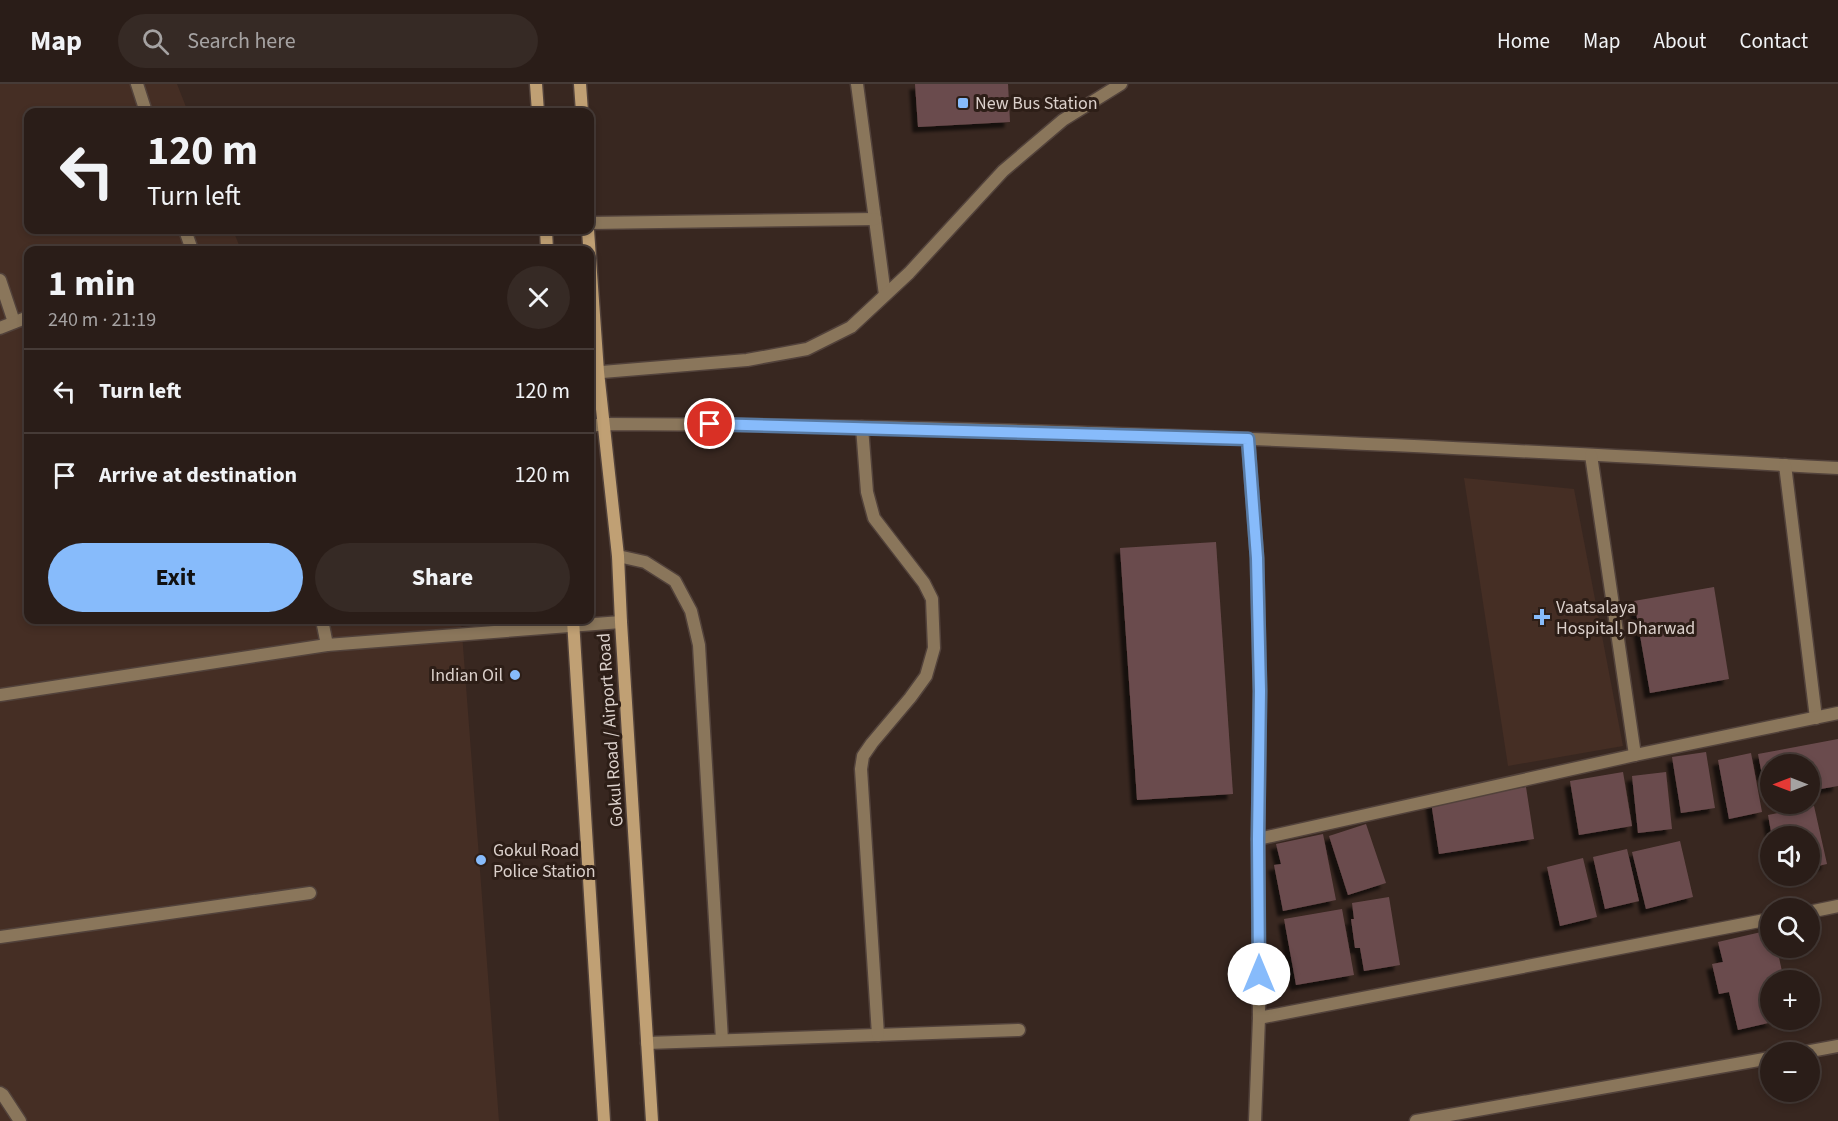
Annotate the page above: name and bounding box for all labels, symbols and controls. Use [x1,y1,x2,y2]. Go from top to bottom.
search box [118,14,538,68]
text: Map [30,21,82,61]
icon: search [139,25,172,58]
text: Search here [187,25,296,57]
text: Home [1497,26,1550,56]
text: Map [1583,26,1621,56]
text: About [1654,26,1706,56]
text: Contact [1739,26,1808,56]
place label: New Bus Station [975,91,1098,116]
marker: New Bus Station [956,96,970,110]
text: 120 m [147,121,258,181]
icon: left [48,132,126,210]
text: Turn left [147,177,241,216]
text: 1 min [48,258,136,309]
button: close [507,266,570,329]
text: 240 m · 21:19 [48,306,156,334]
icon: left [48,375,81,408]
text: Turn left [99,375,181,407]
text: 120 m [515,375,570,407]
pin [684,398,735,449]
icon: arrive [693,407,726,440]
icon: arrive [48,459,81,492]
text: Arrive at destination [99,459,297,491]
text: 120 m [515,459,570,491]
button: Exit [48,543,303,612]
button: Share [315,543,570,612]
place label: Vaatsalaya Hospital, Dharwad [1556,595,1695,641]
marker: Vaatsalaya Hospital, Dharwad [1533,608,1551,626]
street label: Gokul Road / Airport Road [591,632,630,828]
place label: Indian Oil [431,663,503,688]
marker: Indian Oil [508,668,522,682]
north arrow [1760,754,1820,814]
map controls [1760,754,1820,1102]
button: sound [1760,826,1820,886]
place label: Gokul Road Police Station [493,838,596,884]
marker: Gokul Road Police Station [474,853,488,867]
button: search [1760,898,1820,958]
position arrow [1227,942,1291,1006]
button: + [1760,970,1820,1030]
button: − [1760,1042,1820,1102]

